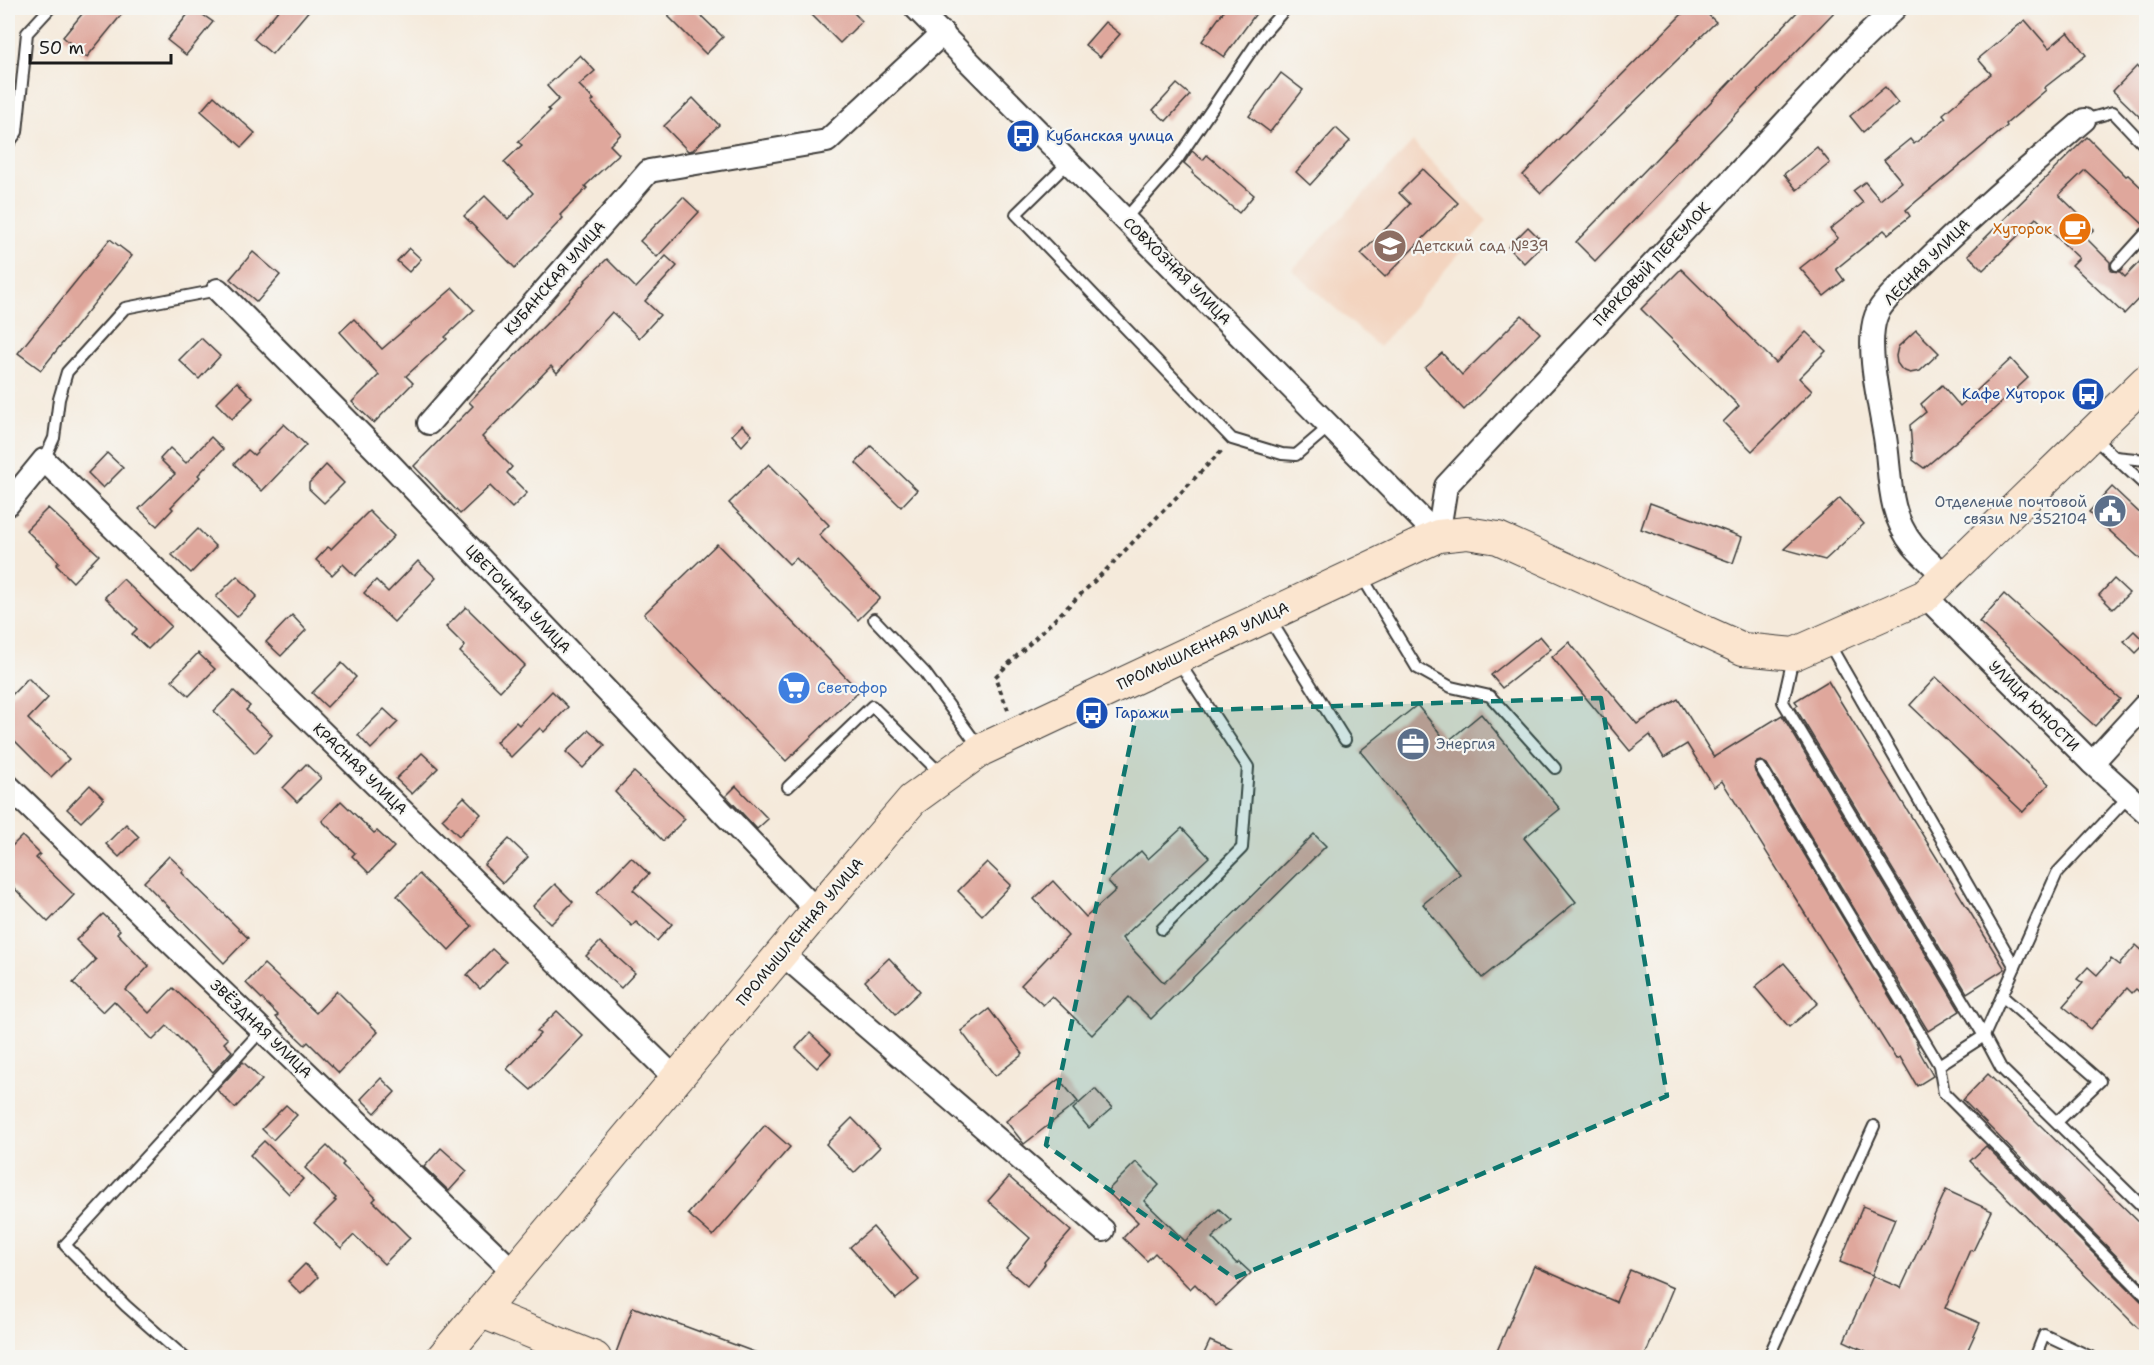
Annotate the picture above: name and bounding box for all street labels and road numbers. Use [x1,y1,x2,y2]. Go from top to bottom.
street label: ПАРКОВЫЙ ПЕРЕУЛОК [1588,197,1715,330]
street label: СОВХОЗНАЯ УЛИЦА [1119,213,1235,329]
street label: ЛЕСНАЯ УЛИЦА [1879,214,1975,310]
street label: КУБАНСКАЯ УЛИЦА [500,217,610,339]
street label: ЦВЕТОЧНАЯ УЛИЦА [461,540,575,658]
street label: ПРОМЫШЛЕННАЯ УЛИЦА [1114,597,1292,695]
street label: УЛИЦА ЮНОСТИ [1984,656,2084,756]
street label: КРАСНАЯ УЛИЦА [308,719,412,819]
street label: ПРОМЫШЛЕННАЯ УЛИЦА [732,854,868,1010]
street label: ЗВЁЗДНАЯ УЛИЦА [206,975,316,1083]

